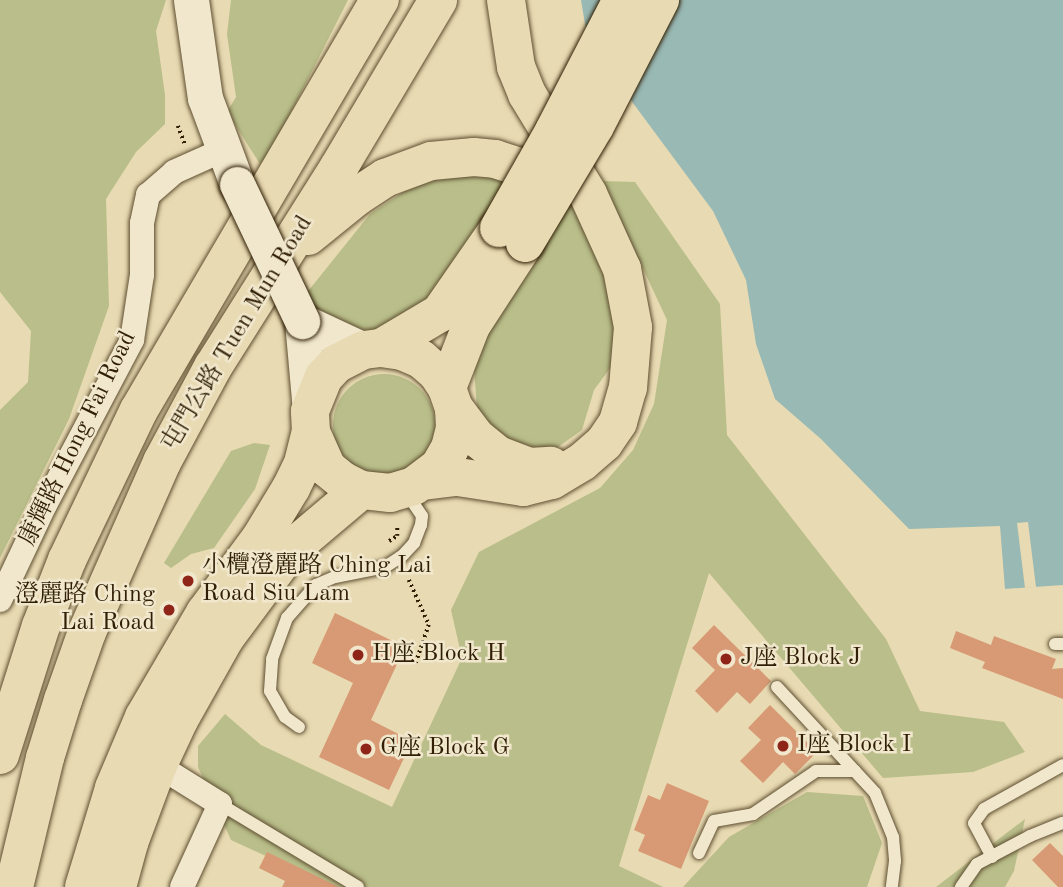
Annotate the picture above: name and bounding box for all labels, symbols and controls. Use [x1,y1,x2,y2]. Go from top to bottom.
street label: 屯門公路 Tuen Mun Road [156,211,320,457]
street label: 康輝路 Hong Fai Road [14,327,144,551]
place label: 小欖澄麗路 Ching Lai Road Siu Lam [202,553,431,609]
marker: 小欖澄麗路 Ching Lai Road Siu Lam [180,573,196,589]
place label: 澄麗路 Ching Lai Road [15,582,155,638]
marker: 澄麗路 Ching Lai Road [161,602,177,618]
place label: H座 Block H [372,641,505,669]
place label: J座 Block J [740,645,861,673]
marker: H座 Block H [350,647,366,663]
marker: J座 Block J [718,651,734,667]
place label: I座 Block I [797,732,911,760]
place label: G座 Block G [380,735,510,763]
marker: I座 Block I [775,738,791,754]
marker: G座 Block G [358,741,374,757]

